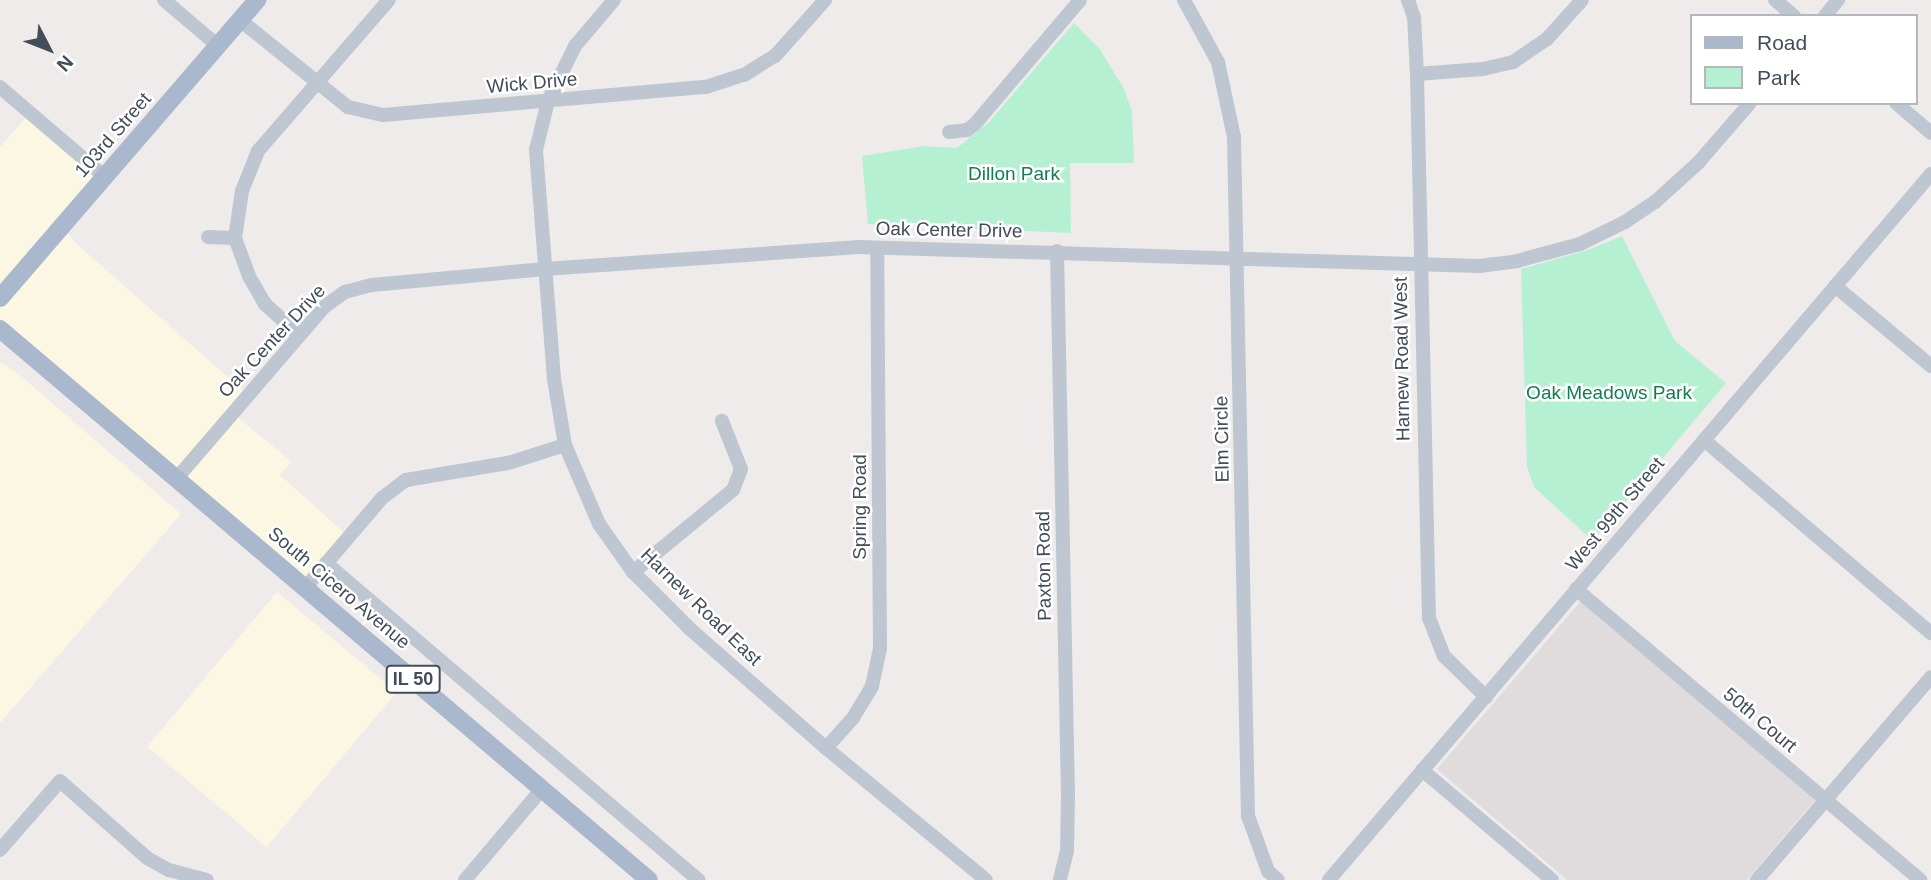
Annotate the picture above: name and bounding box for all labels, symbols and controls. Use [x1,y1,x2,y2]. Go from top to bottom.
north arrow [14,14,84,84]
legend [1689,14,1917,105]
text: Road [1757,31,1807,54]
text: N [53,51,77,76]
text: Park [1757,66,1800,89]
street label: Wick Drive [486,68,578,98]
street label: 103rd Street [70,88,156,182]
park label: Dillon Park [968,163,1060,185]
street label: Oak Center Drive [875,217,1023,243]
street label: Harnew Road West [1389,277,1415,441]
street label: Oak Center Drive [214,280,330,402]
park label: Oak Meadows Park [1526,382,1692,404]
street label: Elm Circle [1210,396,1234,482]
street label: West 99th Street [1561,453,1669,575]
street label: Spring Road [849,454,871,560]
street label: Paxton Road [1032,511,1056,621]
street label: South Cicero Avenue [263,522,415,654]
street label: Harnew Road East [636,543,766,671]
road number: IL 50 [385,664,441,694]
street label: 50th Court [1719,683,1801,757]

